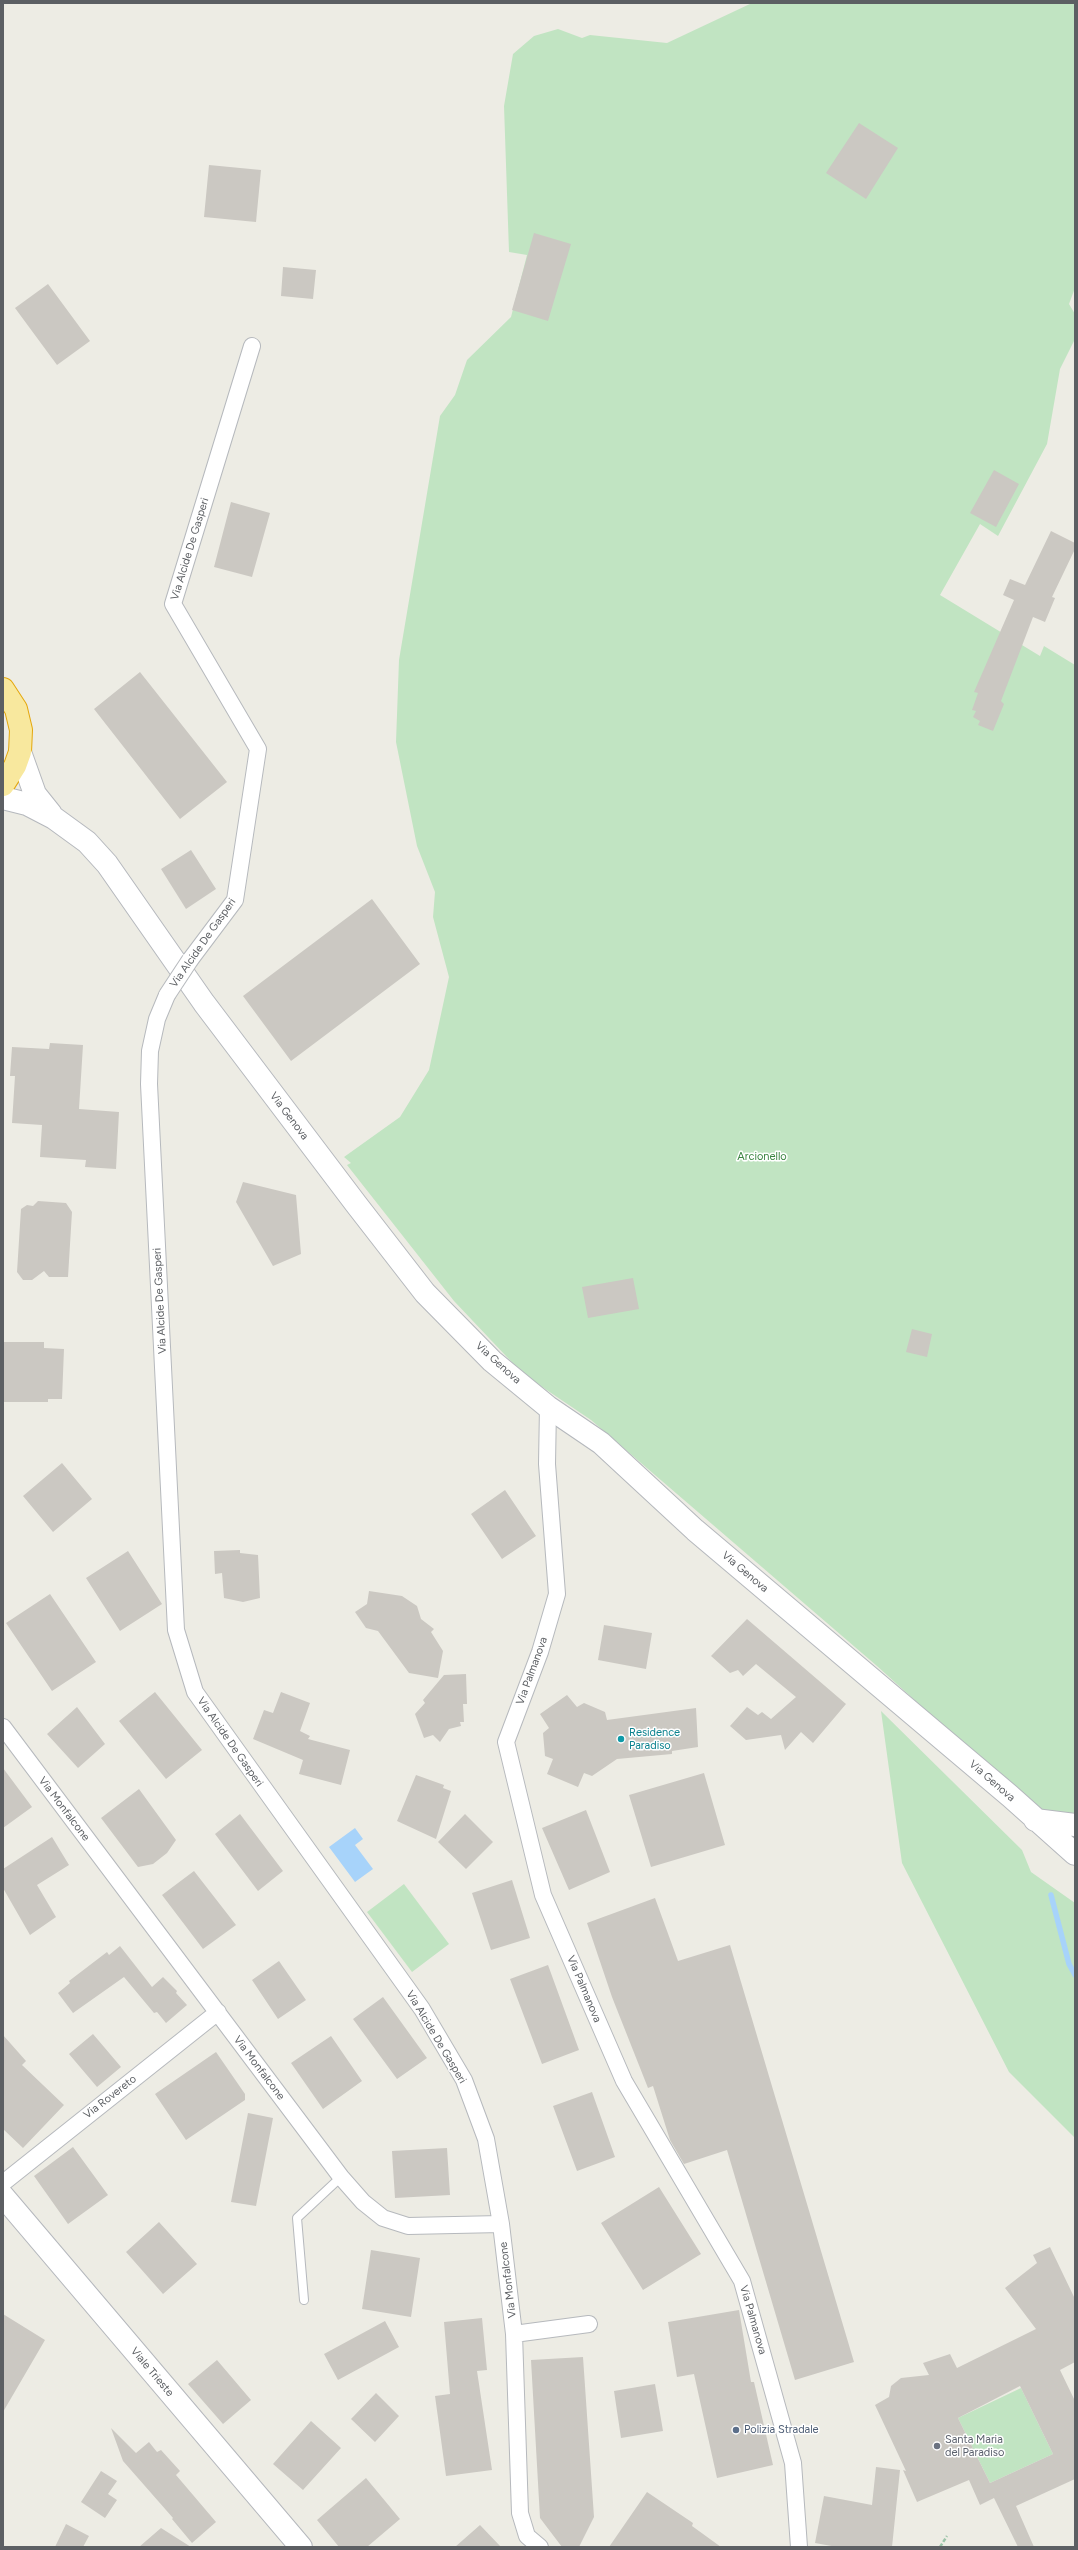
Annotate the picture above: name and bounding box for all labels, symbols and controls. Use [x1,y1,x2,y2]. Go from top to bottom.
street label: Via Alcide De Gasperi [168,496,212,602]
street label: Via Alcide De Gasperi [167,896,239,990]
street label: Via Genova [267,1089,311,1143]
park label: Arcionello [737,1150,787,1164]
street label: Via Alcide De Gasperi [151,1248,169,1354]
street label: Via Genova [473,1339,523,1387]
street label: Via Genova [719,1549,771,1595]
street label: Via Palmanova [514,1635,550,1707]
street label: Via Alcide De Gasperi [194,1695,266,1789]
place label: Residence Paradiso [629,1726,680,1752]
marker: Residence Paradiso [616,1734,626,1744]
street label: Via Genova [966,1758,1018,1804]
street label: Via Monfalcone [36,1774,92,1844]
street label: Via Palmanova [564,1954,604,2024]
street label: Via Alcide De Gasperi [403,1988,469,2086]
street label: Via Monfalcone [231,2033,287,2103]
street label: Via Rovereto [81,2072,139,2122]
street label: Via Monfalcone [497,2241,519,2319]
street label: Via Palmanova [737,2284,769,2356]
street label: Viale Trieste [128,2345,176,2399]
place label: Polizia Stradale [744,2423,819,2437]
marker: Polizia Stradale [731,2425,741,2435]
place label: Santa Maria del Paradiso [945,2433,1004,2459]
marker: Santa Maria del Paradiso [932,2441,942,2451]

